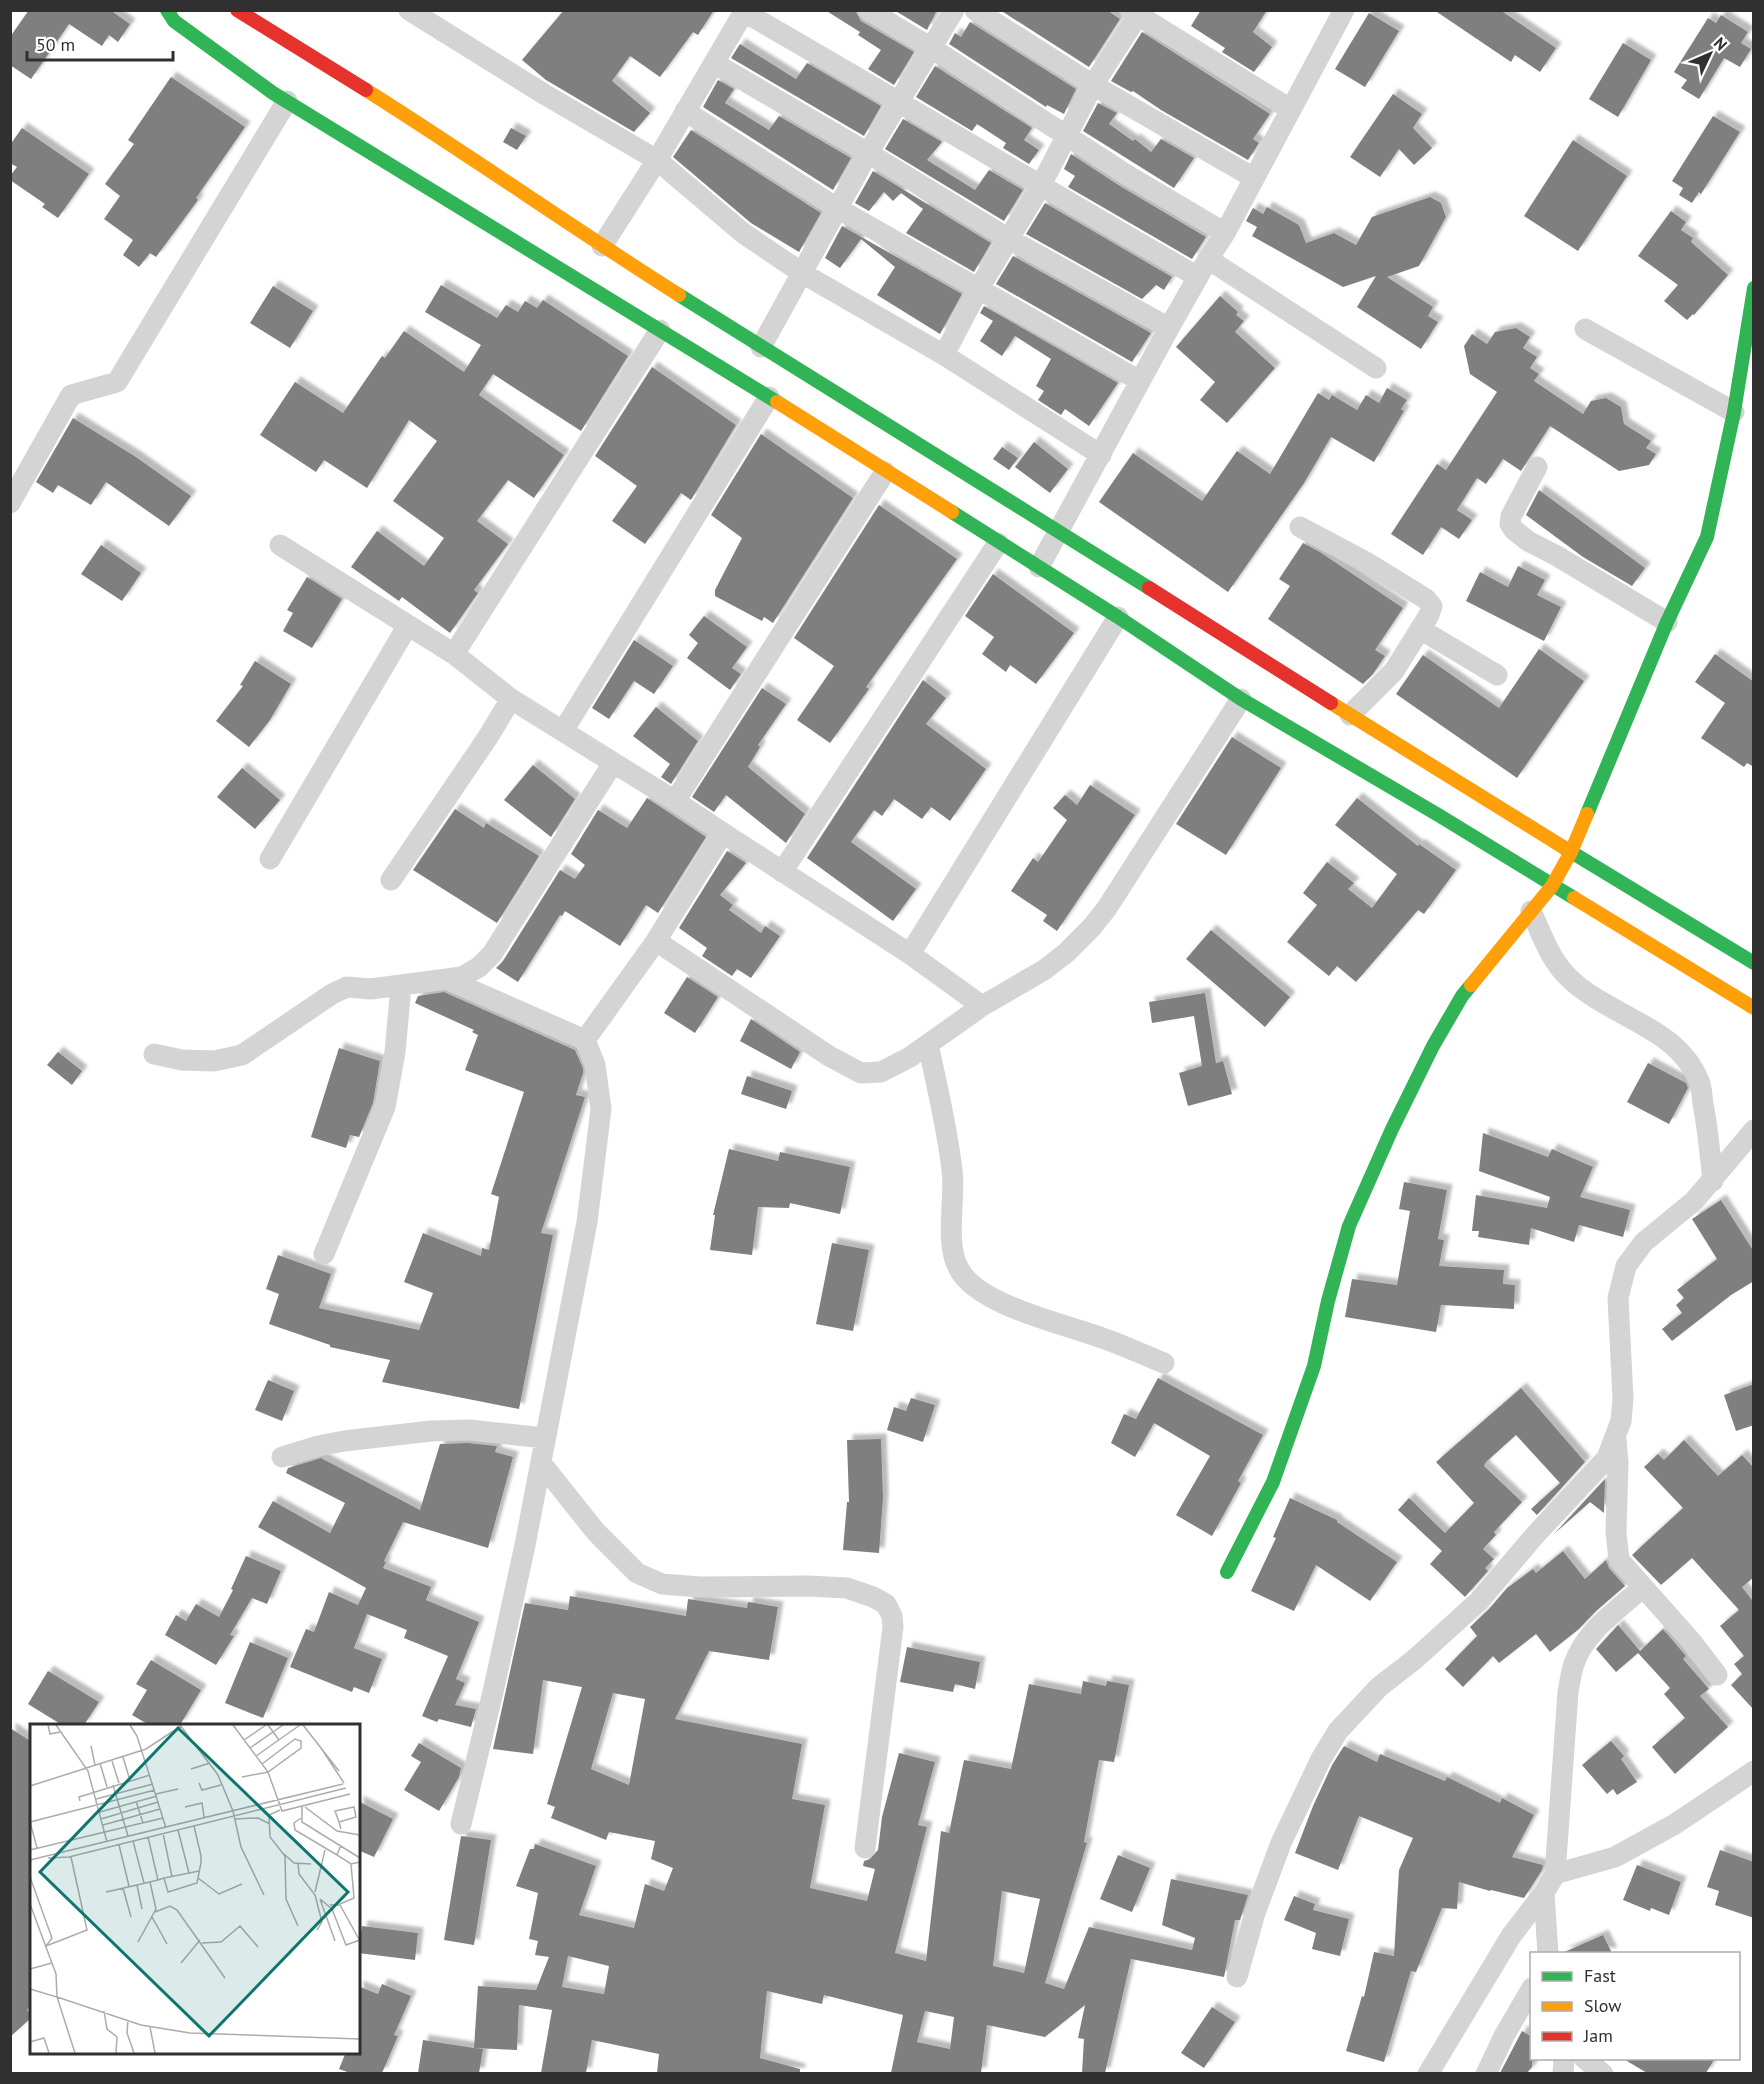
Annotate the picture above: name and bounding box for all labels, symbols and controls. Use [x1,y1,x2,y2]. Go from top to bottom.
scale bar [27,24,172,62]
north arrow [1680,24,1740,84]
text: 50 m [36,33,75,56]
text: N [1710,33,1732,54]
inset map [30,1724,360,2054]
legend [1530,1952,1740,2060]
text: Fast [1584,1964,1616,1987]
text: Slow [1584,1994,1622,2017]
text: Jam [1583,2024,1613,2047]

